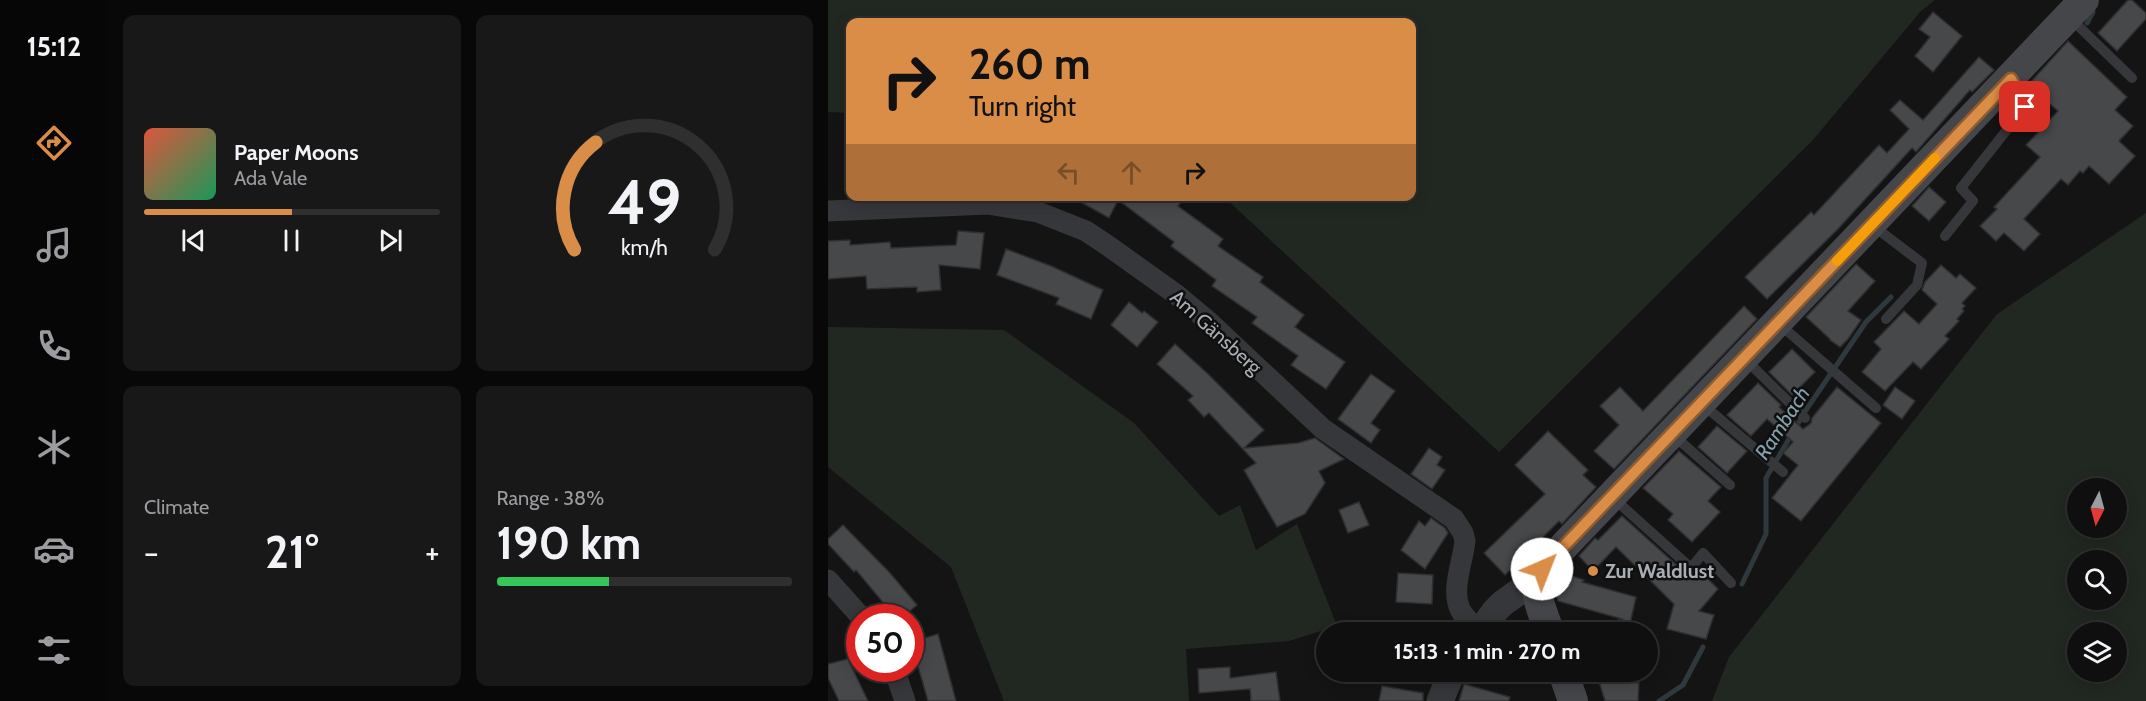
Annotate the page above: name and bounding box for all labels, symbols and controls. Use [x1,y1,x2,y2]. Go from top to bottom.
text: 15:12 [27,30,81,63]
text: 260 m [969,38,1090,90]
icon: right [870,42,948,120]
pin [1999,81,2050,132]
text: Turn right [969,90,1076,123]
icon: arrive [2008,90,2041,123]
icon: directions [33,122,75,164]
text: Paper Moons [234,139,358,166]
icon: left [1052,156,1085,189]
icon: ahead [1115,156,1148,189]
icon: right [1178,156,1211,189]
text: 49 [607,164,681,240]
text: Ada Vale [234,166,307,190]
icon: music [33,224,75,266]
icon: previous [177,224,210,257]
icon: pause [275,224,308,257]
icon: next [374,224,407,257]
text: km/h [621,234,668,260]
street label: Am Gänsberg [1165,285,1267,380]
icon: phone [33,325,75,367]
water label: Rambach [1749,382,1815,464]
icon: climate [33,426,75,468]
north arrow [2067,478,2127,538]
map controls [2067,478,2127,682]
text: Range · 38% [497,486,604,510]
text: Climate [144,495,209,519]
text: 190 km [497,516,641,570]
text: 21° [265,525,318,579]
icon: car [33,528,75,570]
text: − [144,532,159,572]
text: + [425,532,439,572]
position arrow [1510,537,1574,601]
button: search [2067,550,2127,610]
place label: Zur Waldlust [1605,559,1714,583]
marker: Zur Waldlust [1586,564,1600,578]
speed limit sign: 50 [846,604,924,682]
button: layers [2067,622,2127,682]
icon: filters [33,629,75,671]
text: 15:13 · 1 min · 270 m [1394,638,1580,665]

